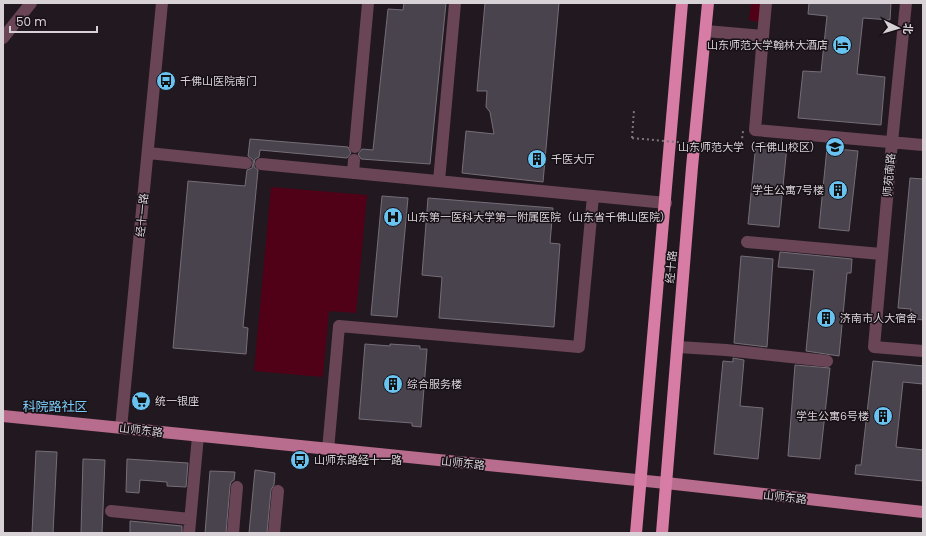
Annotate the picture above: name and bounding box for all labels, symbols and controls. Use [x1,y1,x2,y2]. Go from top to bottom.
scale bar [10,8,97,34]
north arrow [878,8,918,48]
text: 50 m [16,13,47,30]
text: 北 [900,23,916,35]
hotel icon: 山东师范大学翰林大酒店 [831,34,853,56]
place label: 山东师范大学翰林大酒店 [707,37,828,53]
bus stop icon: 千佛山医院南门 [155,70,177,92]
place label: 千佛山医院南门 [180,73,257,89]
school or university icon: 山东师范大学（千佛山校区） [824,136,846,158]
place label: 山东师范大学（千佛山校区） [678,139,821,155]
building icon: 千医大厅 [526,148,548,170]
place label: 千医大厅 [551,151,595,167]
street label: 师苑南路 [879,152,899,198]
building icon: 学生公寓7号楼 [827,179,849,201]
place label: 学生公寓7号楼 [752,182,824,198]
street label: 经十一路 [132,192,152,238]
hospital icon: 山东第一医科大学第一附属医院（山东省千佛山医院） [382,206,404,228]
place label: 山东第一医科大学第一附属医院（山东省千佛山医院） [407,209,671,225]
street label: 经十路 [662,250,680,284]
building icon: 济南市人大宿舍 [815,307,837,329]
place label: 济南市人大宿舍 [840,310,917,326]
building icon: 综合服务楼 [382,373,404,395]
place label: 综合服务楼 [407,376,462,392]
supermarket icon: 统一银座 [130,390,152,412]
place label: 统一银座 [155,393,199,409]
district label: 科院路社区 [22,397,88,416]
building icon: 学生公寓6号楼 [872,405,894,427]
place label: 学生公寓6号楼 [796,408,869,424]
street label: 山师东路 [118,420,164,440]
bus stop icon: 山师东路经十一路 [289,449,311,471]
place label: 山师东路经十一路 [314,452,402,468]
street label: 山师东路 [440,453,486,473]
street label: 山师东路 [762,487,808,507]

